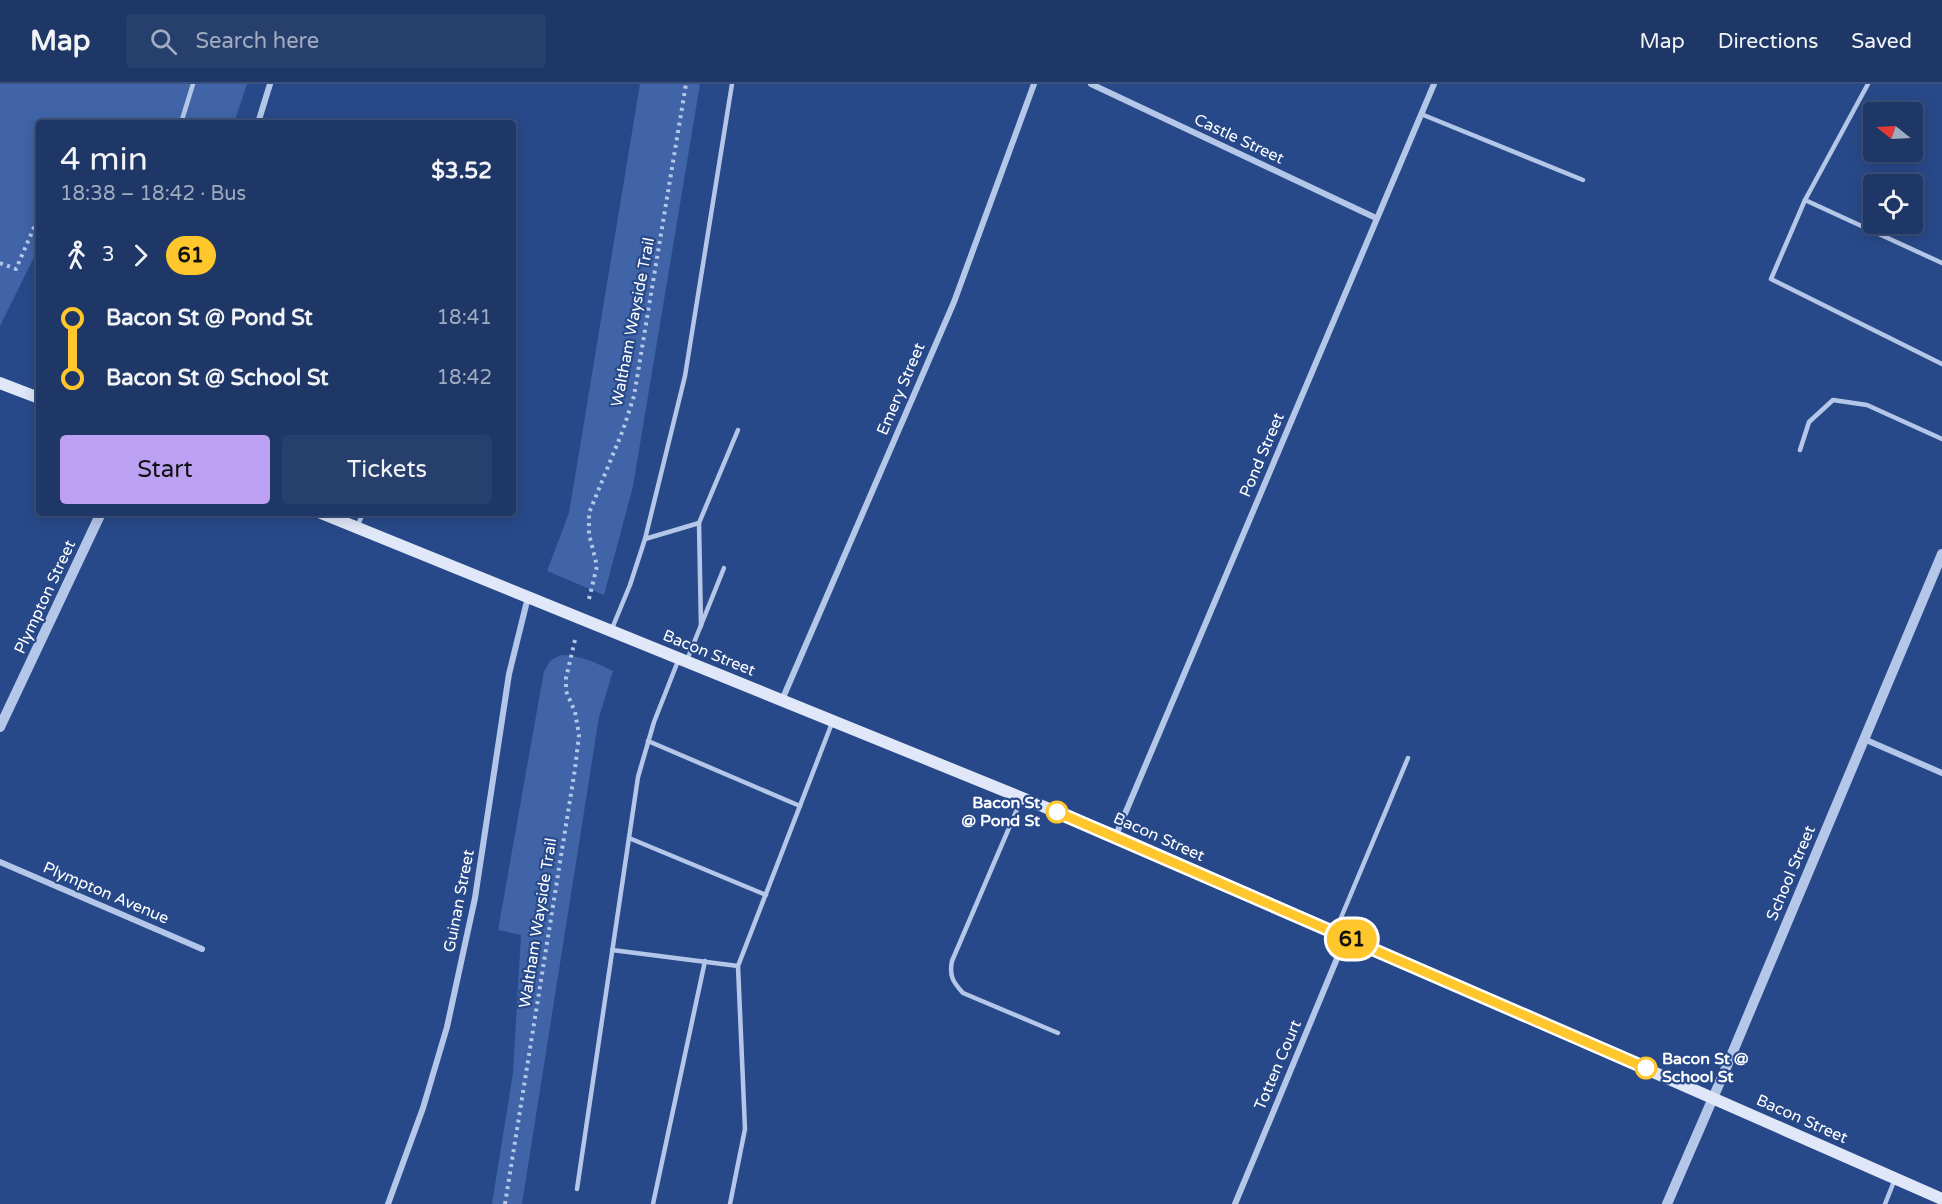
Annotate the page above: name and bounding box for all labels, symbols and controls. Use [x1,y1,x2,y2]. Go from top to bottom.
search box [126,14,546,68]
text: Map [30,24,90,58]
icon: search [147,25,180,58]
text: Search here [195,28,319,54]
text: Map [1639,29,1685,54]
text: Directions [1718,29,1818,54]
text: Saved [1851,29,1912,54]
north arrow [1863,102,1923,162]
map controls [1863,102,1923,234]
street label: Castle Street [1191,109,1287,169]
text: 4 min [60,140,148,179]
text: $3.52 [431,158,492,184]
button: locate [1863,174,1923,234]
text: 18:38 – 18:42 · Bus [60,182,246,206]
street label: Waltham Wayside Trail [607,236,659,408]
icon: walk [60,239,93,272]
icon: forward [124,239,157,272]
text: 3 [102,243,115,267]
text: 61 [178,243,204,268]
text: Bacon St @ Pond St [106,305,313,331]
text: 18:41 [437,306,492,330]
street label: Emery Street [873,340,929,438]
text: Bacon St @ School St [106,365,329,391]
text: 18:42 [437,366,492,390]
street label: Pond Street [1235,410,1289,500]
button: Start [60,435,270,504]
button: Tickets [282,435,492,504]
street label: Plympton Street [10,537,80,657]
street label: Bacon Street [660,625,758,681]
place label: Bacon St @ Pond St [962,793,1041,831]
marker: Bacon St @ Pond St [1046,801,1068,823]
street label: Bacon Street [1110,808,1208,866]
street label: School Street [1762,822,1820,924]
street label: Waltham Wayside Trail [515,836,561,1010]
street label: Guinan Street [439,848,479,954]
street label: Plympton Avenue [40,857,172,929]
line badge: 61 [1325,920,1379,958]
text: 61 [1339,927,1365,952]
street label: Totten Court [1250,1017,1306,1113]
place label: Bacon St @ School St [1662,1049,1748,1087]
marker: Bacon St @ School St [1635,1057,1657,1079]
street label: Bacon Street [1753,1090,1851,1148]

